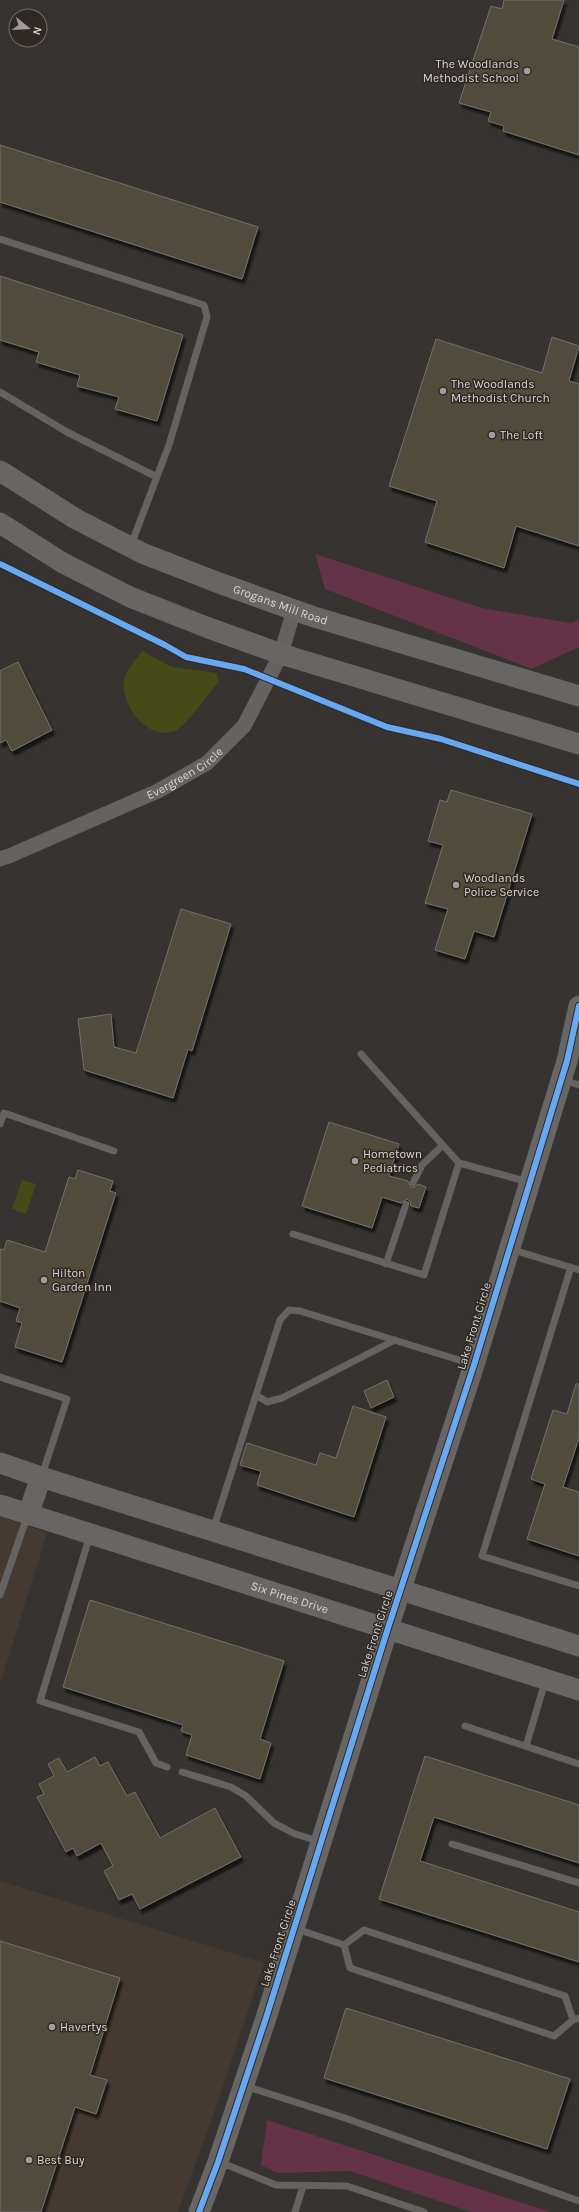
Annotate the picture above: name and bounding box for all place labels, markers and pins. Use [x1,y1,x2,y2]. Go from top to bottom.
place label: The Woodlands Methodist School [423,57,519,85]
marker: The Woodlands Methodist School [522,66,532,76]
place label: The Woodlands Methodist Church [451,377,550,405]
marker: The Woodlands Methodist Church [438,386,448,396]
place label: The Loft [500,428,544,442]
marker: The Loft [487,430,497,440]
place label: Woodlands Police Service [464,871,539,899]
marker: Woodlands Police Service [451,880,461,890]
place label: Hometown Pediatrics [363,1147,422,1175]
marker: Hometown Pediatrics [350,1156,360,1166]
place label: Hilton Garden Inn [52,1266,112,1294]
marker: Hilton Garden Inn [39,1275,49,1285]
place label: Havertys [60,2020,108,2034]
marker: Havertys [47,2022,57,2032]
place label: Best Buy [37,2153,85,2167]
marker: Best Buy [24,2155,34,2165]

